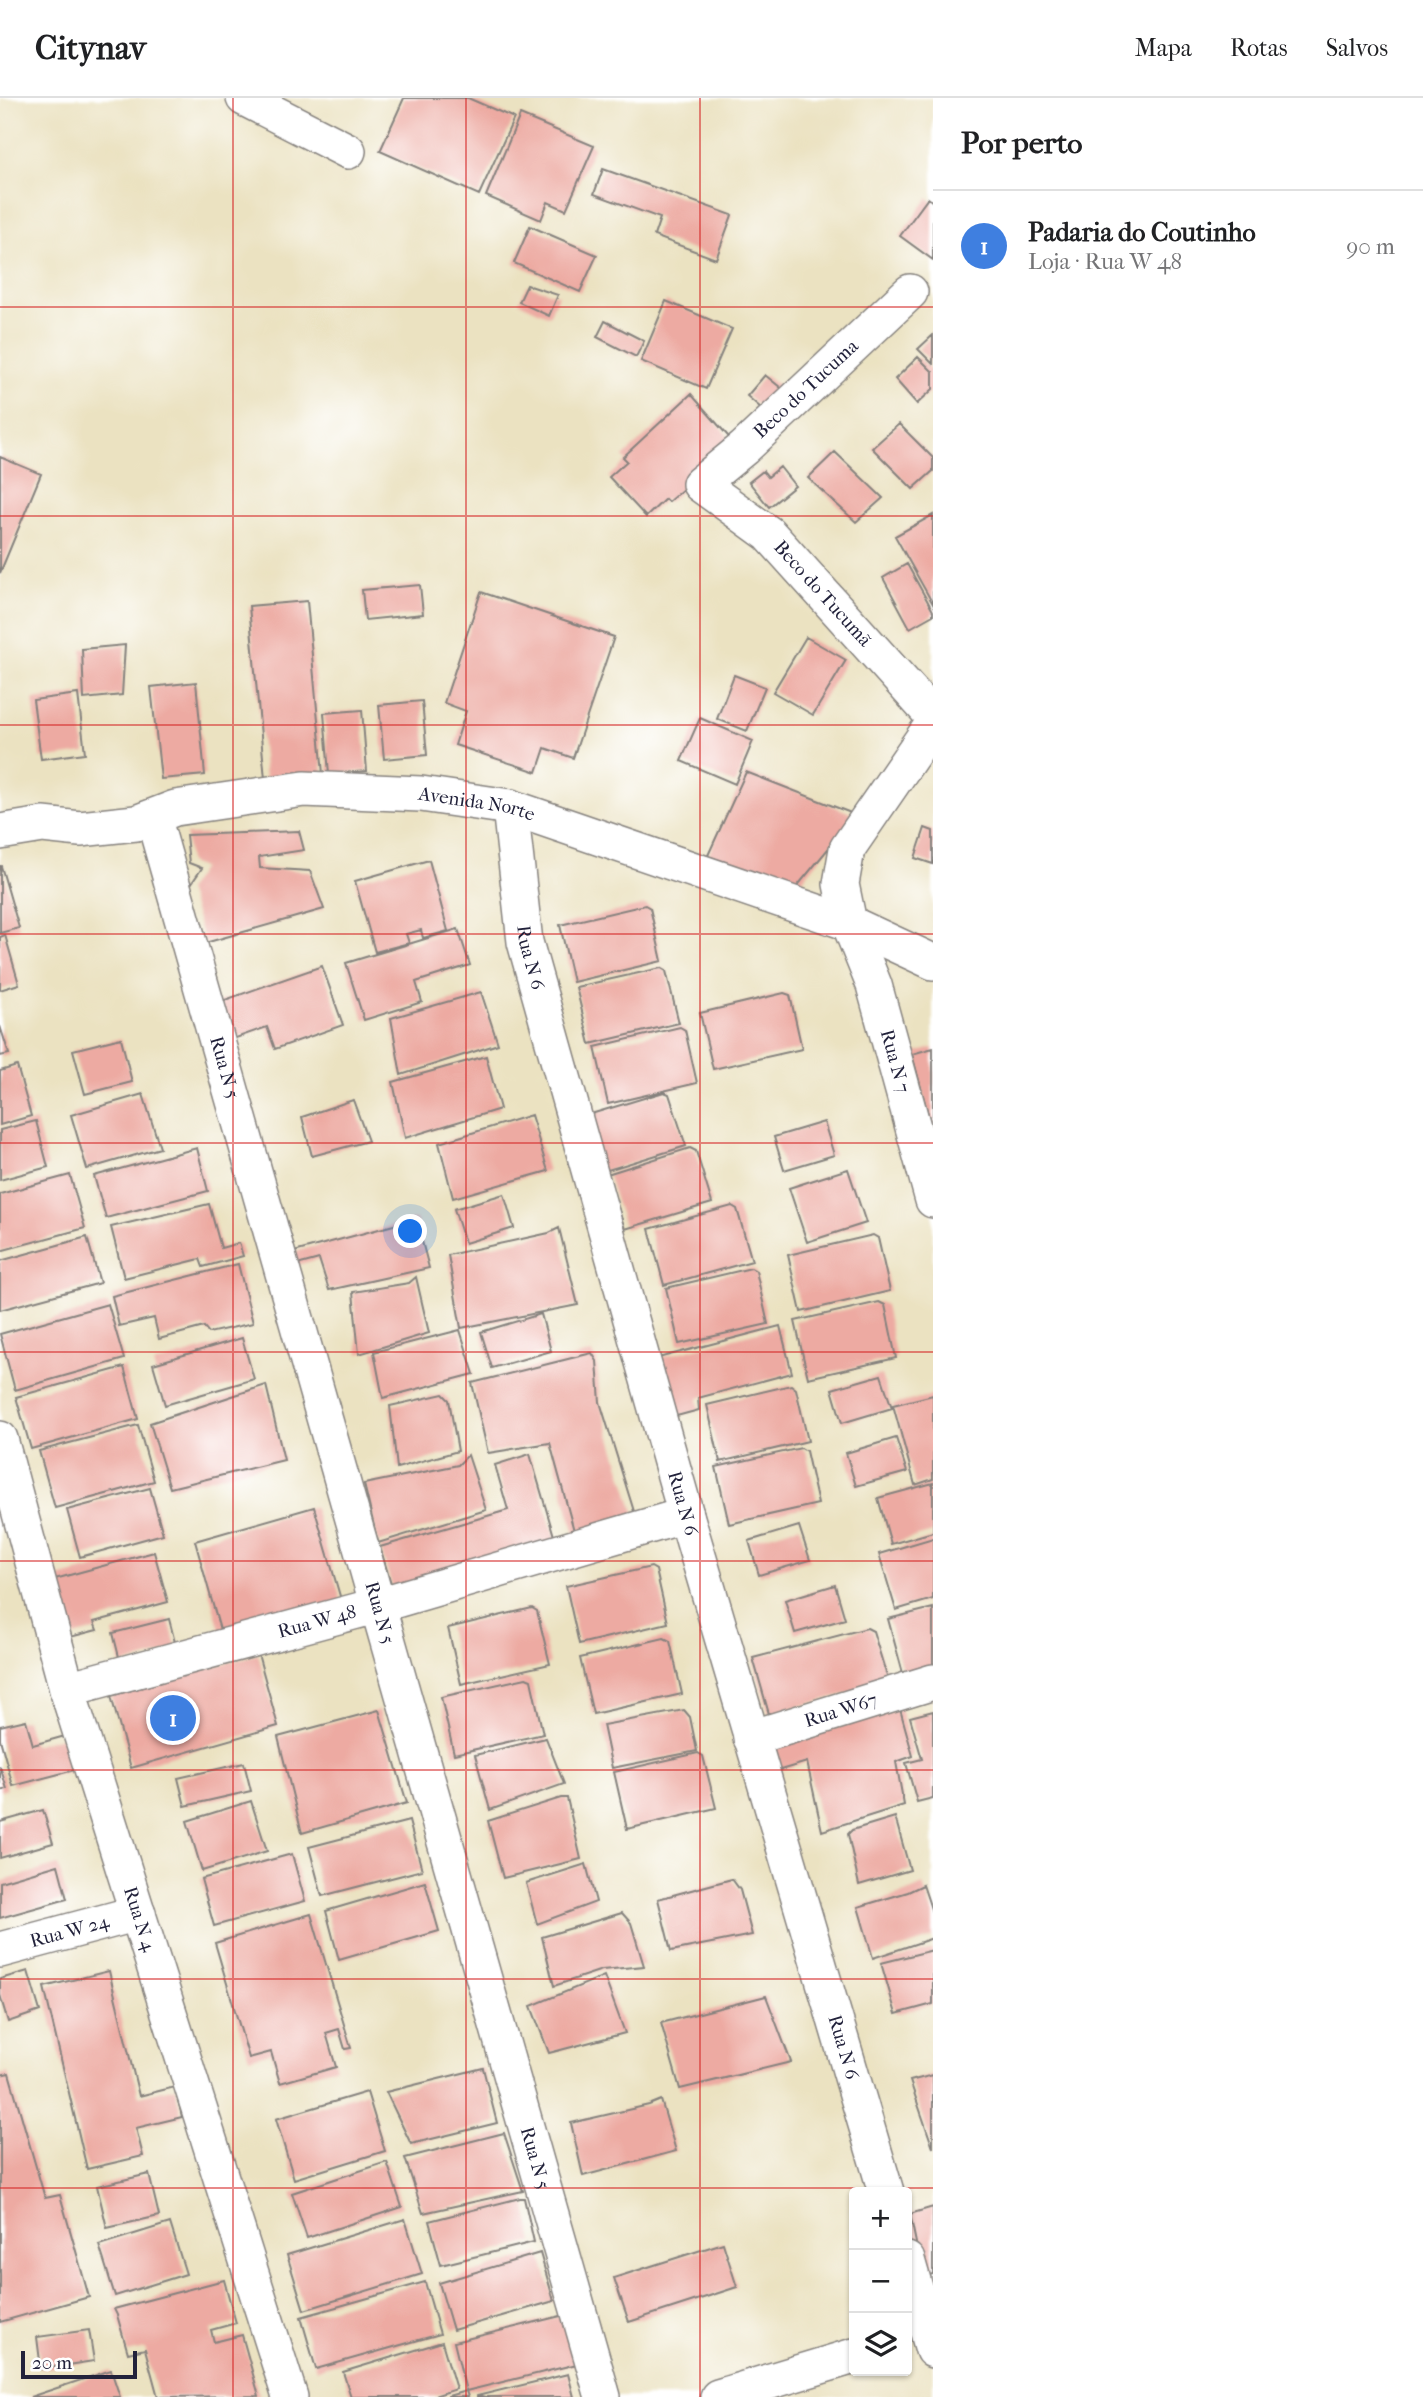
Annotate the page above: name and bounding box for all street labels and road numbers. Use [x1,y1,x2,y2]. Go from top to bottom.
street label: Beco do Tucuma [749,335,863,443]
street label: Beco do Tucumã [769,536,876,651]
street label: Avenida Norte [416,783,538,826]
street label: Rua N 6 [512,924,549,993]
street label: Rua N 7 [876,1027,914,1095]
street label: Rua N 5 [205,1034,244,1101]
street label: Rua N 6 [663,1469,703,1539]
street label: Rua N 5 [360,1579,399,1646]
street label: Rua W 48 [275,1601,359,1643]
street label: Rua W67 [802,1689,880,1732]
street label: Rua N 4 [119,1884,160,1955]
street label: Rua W 24 [28,1910,112,1952]
street label: Rua N 6 [823,2013,863,2083]
street label: Rua N 5 [516,2124,554,2192]

